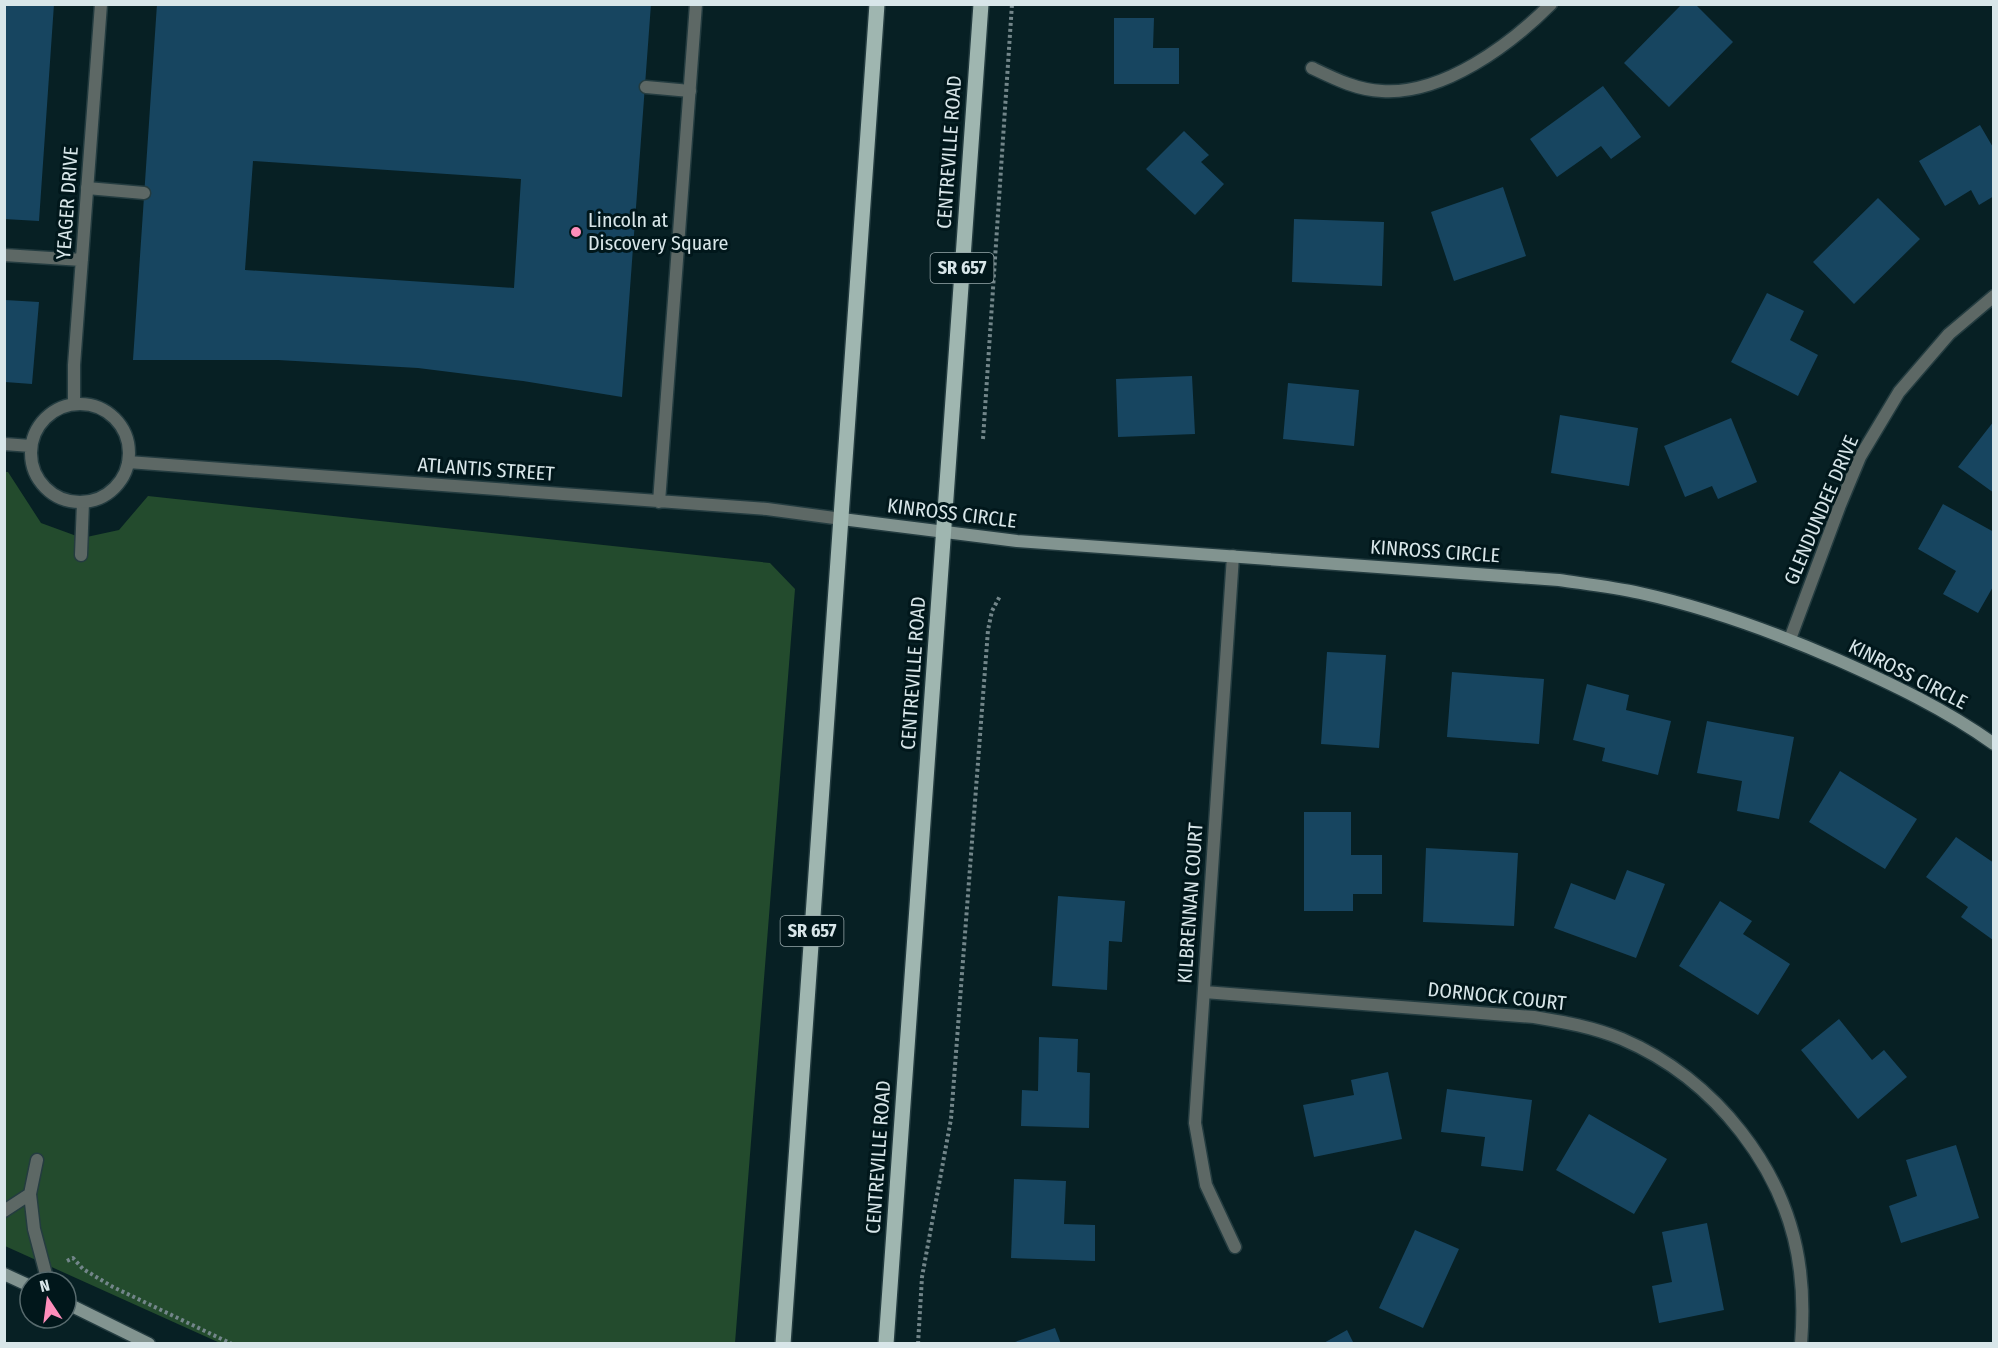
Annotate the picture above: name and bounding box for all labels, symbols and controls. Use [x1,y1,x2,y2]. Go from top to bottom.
street label: CENTREVILLE ROAD [932,75,966,229]
street label: YEAGER DRIVE [51,146,83,260]
place label: Lincoln at Discovery Square [588,208,728,255]
marker: Lincoln at Discovery Square [569,225,583,239]
road number: SR 657 [930,253,994,283]
street label: GLENDUNDEE DRIVE [1779,432,1863,588]
street label: ATLANTIS STREET [417,452,556,486]
street label: KINROSS CIRCLE [886,493,1018,533]
street label: KINROSS CIRCLE [1369,534,1501,568]
street label: CENTREVILLE ROAD [896,596,930,750]
street label: KINROSS CIRCLE [1845,634,1971,714]
street label: KILBRENNAN COURT [1172,821,1208,984]
road number: SR 657 [780,916,844,946]
street label: DORNOCK COURT [1427,977,1568,1015]
street label: CENTREVILLE ROAD [861,1080,895,1234]
north arrow [18,1270,78,1330]
text: N [38,1276,52,1296]

